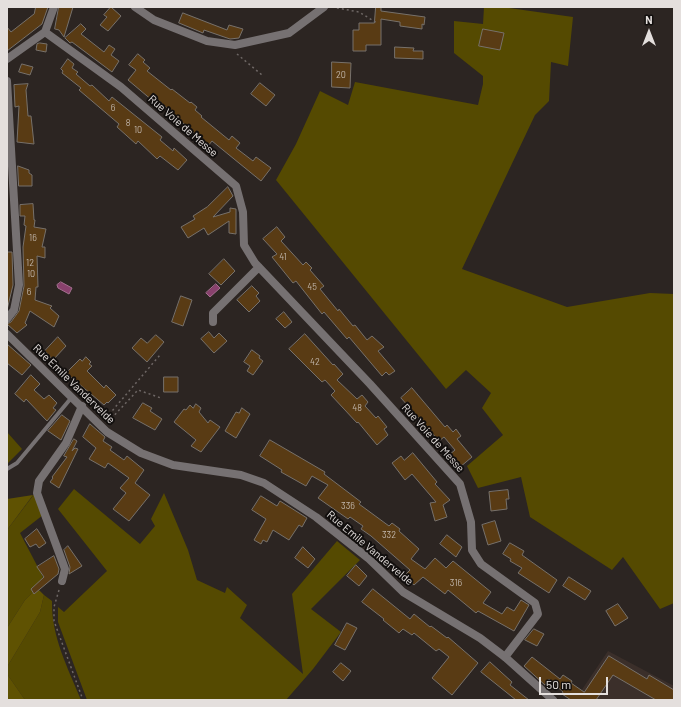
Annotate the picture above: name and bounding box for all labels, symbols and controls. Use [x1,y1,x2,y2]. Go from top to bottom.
north arrow [629,12,669,52]
text: N [645,13,653,26]
house number: 20 [336,70,346,80]
street label: Rue Voie de Messe [146,92,220,160]
house number: 6 [111,103,115,113]
house number: 8 [126,118,130,128]
house number: 10 [134,125,142,135]
house number: 16 [29,233,37,243]
house number: 41 [279,252,287,262]
house number: 12 [26,258,34,268]
house number: 10 [27,269,35,279]
house number: 45 [307,282,317,292]
house number: 6 [27,287,31,297]
street label: Rue Emile Vandervelde [30,341,118,427]
house number: 42 [310,357,320,367]
street label: Rue Voie de Messe [399,401,467,475]
house number: 48 [352,403,362,413]
house number: 336 [341,501,355,511]
street label: Rue Emile Vandervelde [324,508,416,588]
house number: 332 [382,530,396,540]
house number: 316 [450,578,462,588]
scale bar [541,669,610,695]
text: 50 m [546,677,571,691]

